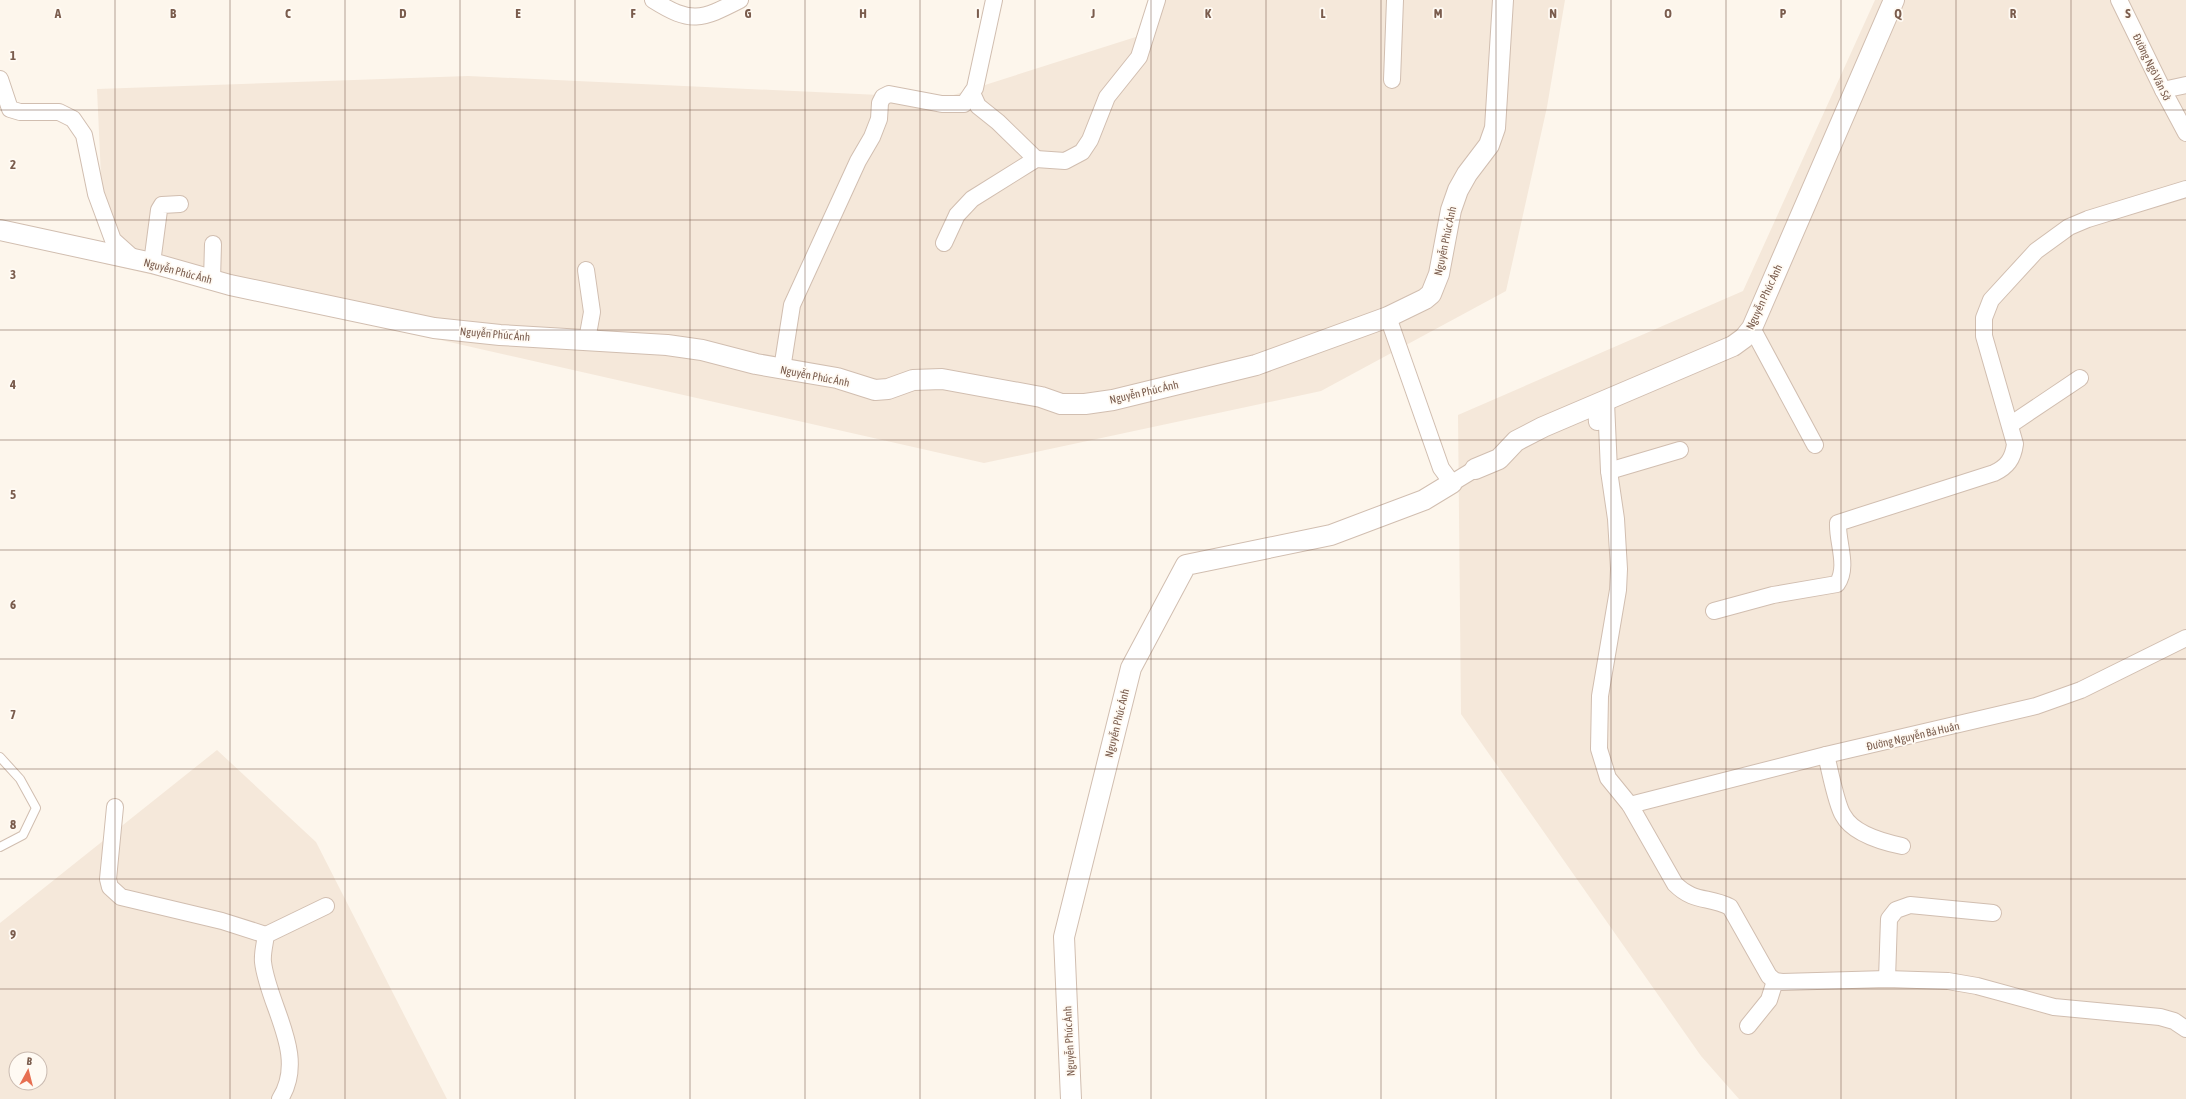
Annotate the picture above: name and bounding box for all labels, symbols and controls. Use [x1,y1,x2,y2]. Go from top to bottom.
text: A [54,6,62,21]
text: B [170,6,177,21]
text: C [285,6,291,21]
text: D [399,6,407,21]
text: E [515,6,521,21]
text: F [630,6,636,21]
text: G [745,6,752,21]
text: H [859,6,867,21]
text: I [976,6,980,21]
text: J [1090,6,1095,21]
text: K [1205,6,1212,21]
text: L [1320,6,1326,21]
text: M [1434,6,1443,21]
text: N [1549,6,1557,21]
text: O [1664,6,1672,21]
text: P [1780,6,1787,21]
text: Q [1894,6,1902,21]
text: R [2010,6,2017,21]
text: S [2125,6,2131,21]
street label: Đường Ngô Văn Sở [2131,32,2173,102]
text: 1 [10,48,16,63]
text: 2 [10,157,16,172]
street label: Nguyễn Phúc Ánh [1432,205,1458,277]
street label: Nguyễn Phúc Ánh [142,256,214,286]
street label: Nguyễn Phúc Ánh [1744,263,1784,331]
text: 3 [10,267,16,282]
street label: Nguyễn Phúc Ánh [459,325,531,343]
street label: Nguyễn Phúc Ánh [779,363,851,389]
text: 4 [9,377,16,392]
street label: Nguyễn Phúc Ánh [1108,378,1180,406]
text: 5 [10,487,16,502]
text: 6 [10,597,16,612]
street label: Nguyễn Phúc Ánh [1103,687,1131,759]
text: 7 [10,707,16,722]
street label: Đường Nguyễn Bá Huân [1865,719,1961,753]
text: 8 [10,817,16,832]
text: 9 [10,927,16,942]
street label: Nguyễn Phúc Ánh [1061,1005,1077,1077]
north arrow [8,1051,48,1091]
text: B [26,1055,33,1067]

